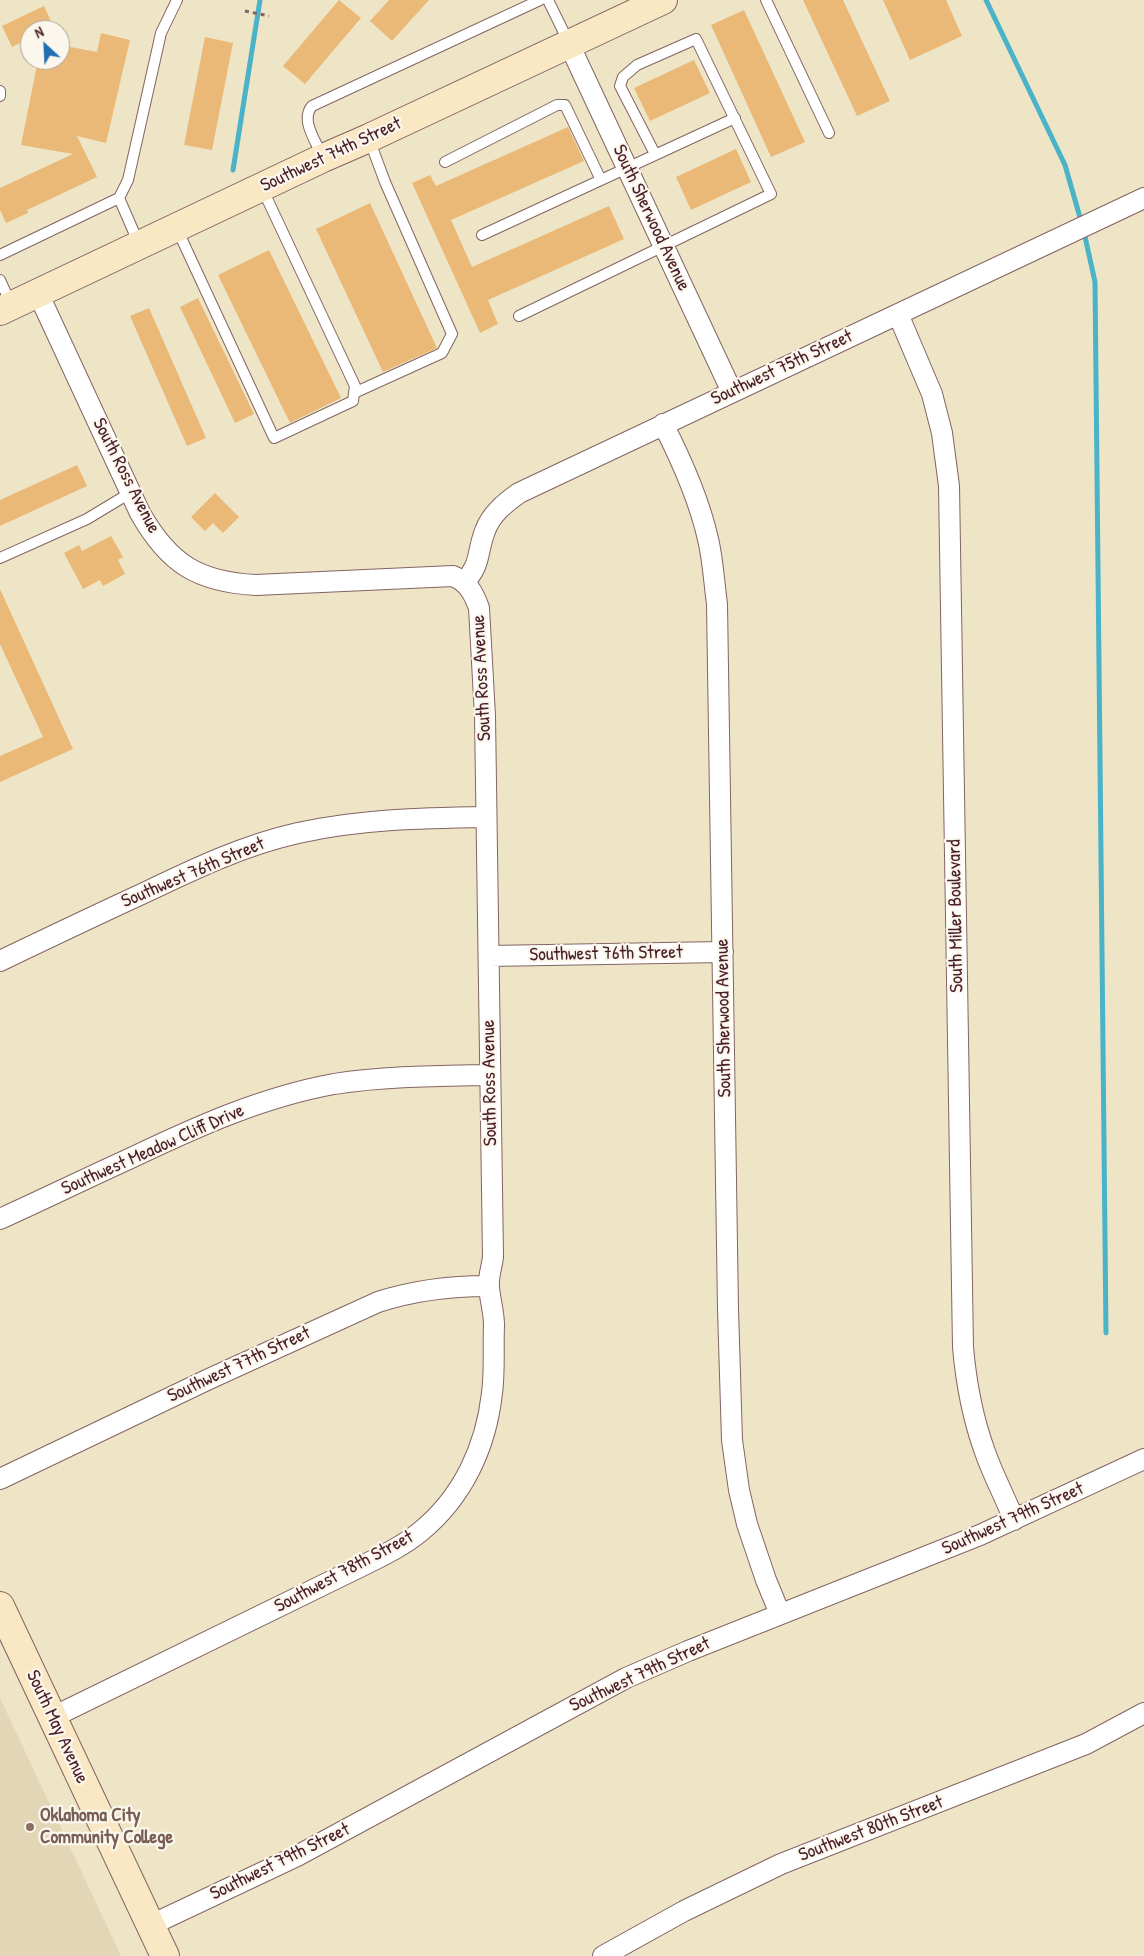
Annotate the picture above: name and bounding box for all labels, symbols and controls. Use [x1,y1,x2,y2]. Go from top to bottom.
north arrow [20,20,70,70]
text: N [31,22,46,42]
street label: Southwest 74th Street [257,112,405,198]
street label: South Sherwood Avenue [607,141,695,295]
street label: Southwest 75th Street [708,325,856,411]
street label: South Ross Avenue [87,415,165,537]
street label: South Ross Avenue [467,614,497,742]
street label: Southwest 76th Street [118,833,268,913]
street label: South Miller Boulevard [943,839,969,993]
street label: South Sherwood Avenue [711,939,737,1097]
street label: Southwest 76th Street [529,941,683,967]
street label: South Ross Avenue [477,1020,503,1146]
street label: Southwest Meadow Cliff Drive [58,1099,248,1201]
street label: Southwest 77th Street [164,1322,314,1408]
street label: Southwest 79th Street [939,1478,1087,1560]
street label: Southwest 78th Street [271,1526,417,1618]
street label: Southwest 79th Street [566,1632,714,1718]
street label: South May Avenue [21,1667,93,1787]
street label: Southwest 80th Street [796,1791,946,1867]
place label: Oklahoma City Community College [40,1805,173,1849]
street label: Southwest 79th Street [206,1818,354,1906]
marker: Oklahoma City Community College [24,1821,36,1833]

